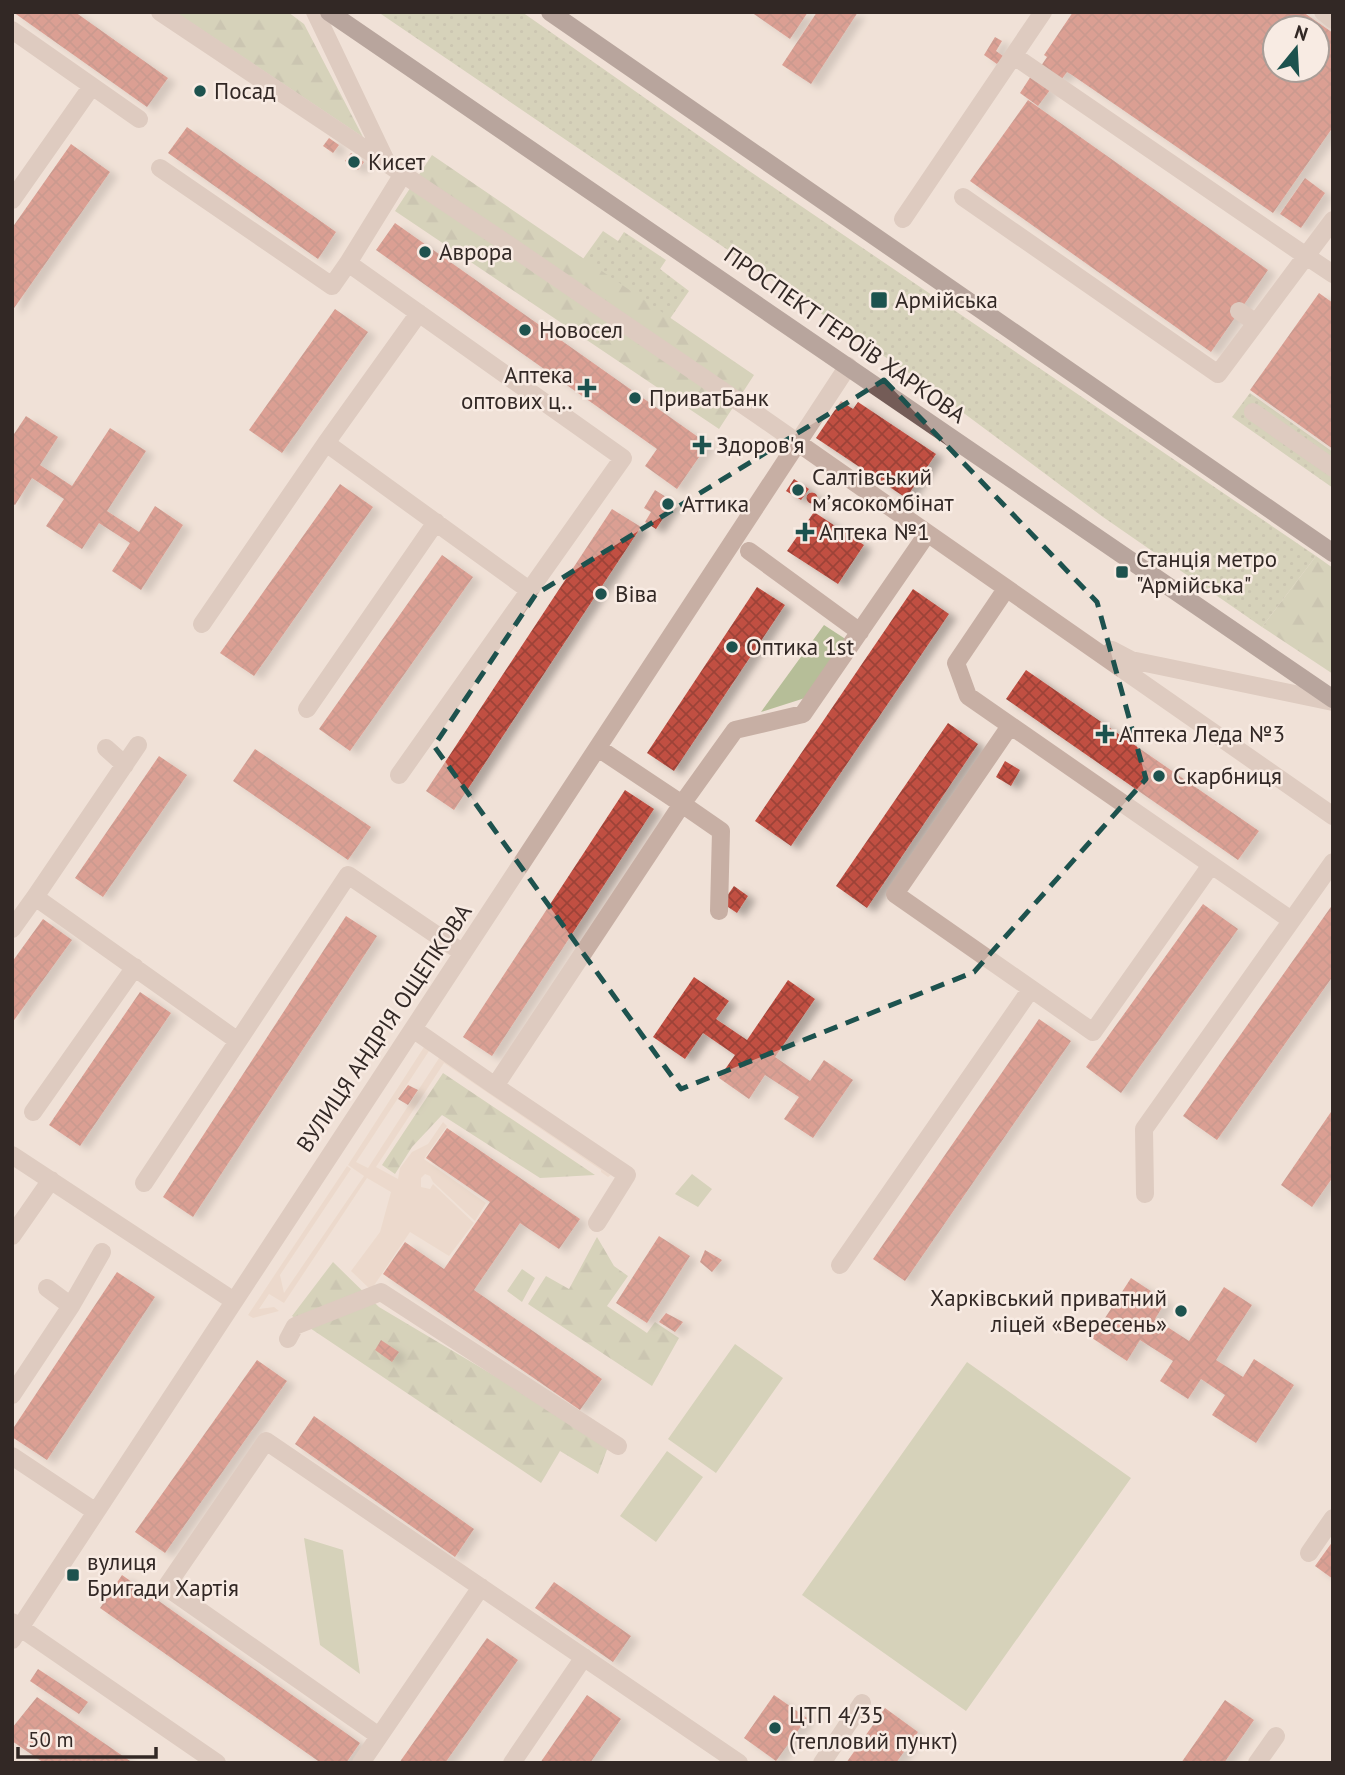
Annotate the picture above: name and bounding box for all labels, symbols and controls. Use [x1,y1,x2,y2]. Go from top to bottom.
north arrow [1261,14,1331,84]
text: N [1292,19,1311,46]
place label: Посад [214,76,276,105]
marker: Посад [192,83,208,99]
place label: Кисет [368,147,426,176]
marker: Кисет [346,154,362,170]
place label: Аврора [439,237,513,266]
street label: ПРОСПЕКТ ГЕРОЇВ ХАРКОВА [719,240,972,430]
marker: Аврора [417,244,433,260]
place label: Армійська [895,285,998,314]
marker: Армійська [869,290,889,310]
place label: Новосел [539,315,623,344]
marker: Новосел [517,322,533,338]
place label: Аптека оптових ц‥ [461,360,573,415]
marker: Аптека оптових ц‥ [579,380,595,396]
place label: ПриватБанк [649,383,769,412]
marker: ПриватБанк [627,390,643,406]
place label: Здоров'я [716,430,805,459]
marker: Здоров'я [694,437,710,453]
place label: Салтівський мʼясокомбінат [812,462,955,517]
marker: Салтівський мʼясокомбінат [790,482,806,498]
place label: Аттика [682,489,749,518]
marker: Аттика [660,496,676,512]
place label: Аптека №1 [819,517,930,546]
marker: Аптека №1 [797,524,813,540]
place label: Станція метро "Армійська" [1136,544,1277,599]
marker: Станція метро "Армійська" [1114,564,1130,580]
place label: Віва [615,579,657,608]
marker: Віва [593,586,609,602]
place label: Оптика 1st [746,632,855,661]
marker: Оптика 1st [724,639,740,655]
place label: Аптека Леда №3 [1119,719,1285,748]
marker: Аптека Леда №3 [1097,726,1113,742]
place label: Скарбниця [1173,761,1282,790]
marker: Скарбниця [1151,768,1167,784]
street label: ВУЛИЦЯ АНДРІЯ ОЩЕПКОВА [290,898,478,1157]
place label: Харківський приватний ліцей «Вересень» [930,1283,1167,1338]
marker: Харківський приватний ліцей «Вересень» [1173,1303,1189,1319]
place label: вулиця Бригади Хартія [87,1547,239,1602]
marker: вулиця Бригади Хартія [65,1567,81,1583]
place label: ЦТП 4/35 (тепловий пункт) [789,1700,958,1755]
scale bar [18,1716,156,1760]
marker: ЦТП 4/35 (тепловий пункт) [767,1720,783,1736]
text: 50 m [28,1726,74,1753]

